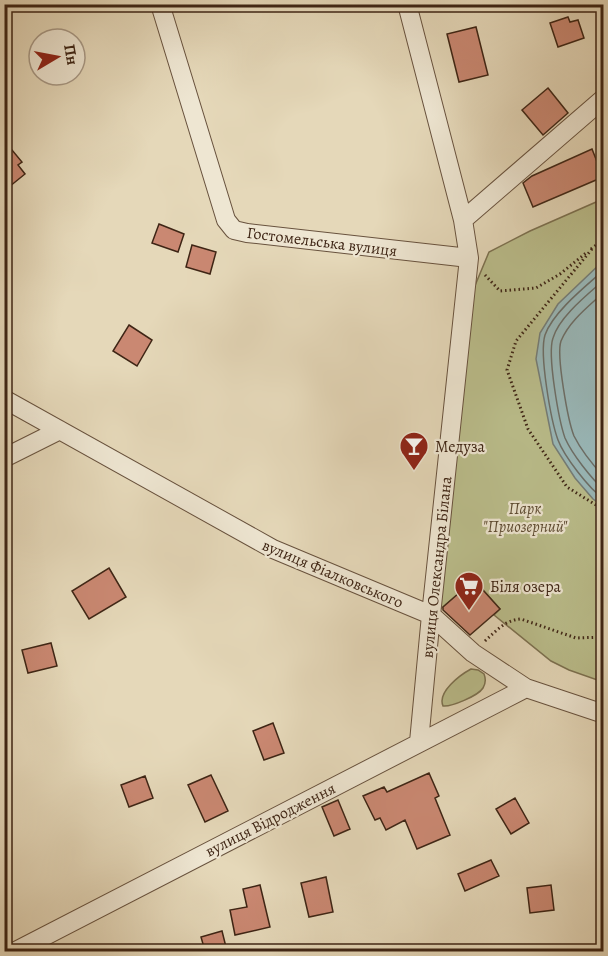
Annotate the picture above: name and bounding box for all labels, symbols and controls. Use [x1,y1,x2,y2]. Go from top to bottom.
north arrow [27,27,87,87]
text: Пн [58,42,83,67]
street label: Гостомельська вулиця [245,222,399,262]
bar icon: Медуза [398,430,430,472]
place label: Медуза [435,436,485,458]
street label: вулиця Олександра Білана [417,475,458,659]
park label: Парк "Приозерний" [483,498,568,538]
street label: вулиця Фіалковського [259,534,407,614]
supermarket icon: Біля озера [453,570,485,612]
place label: Біля озера [490,576,562,598]
street label: вулиця Відродження [202,777,340,862]

